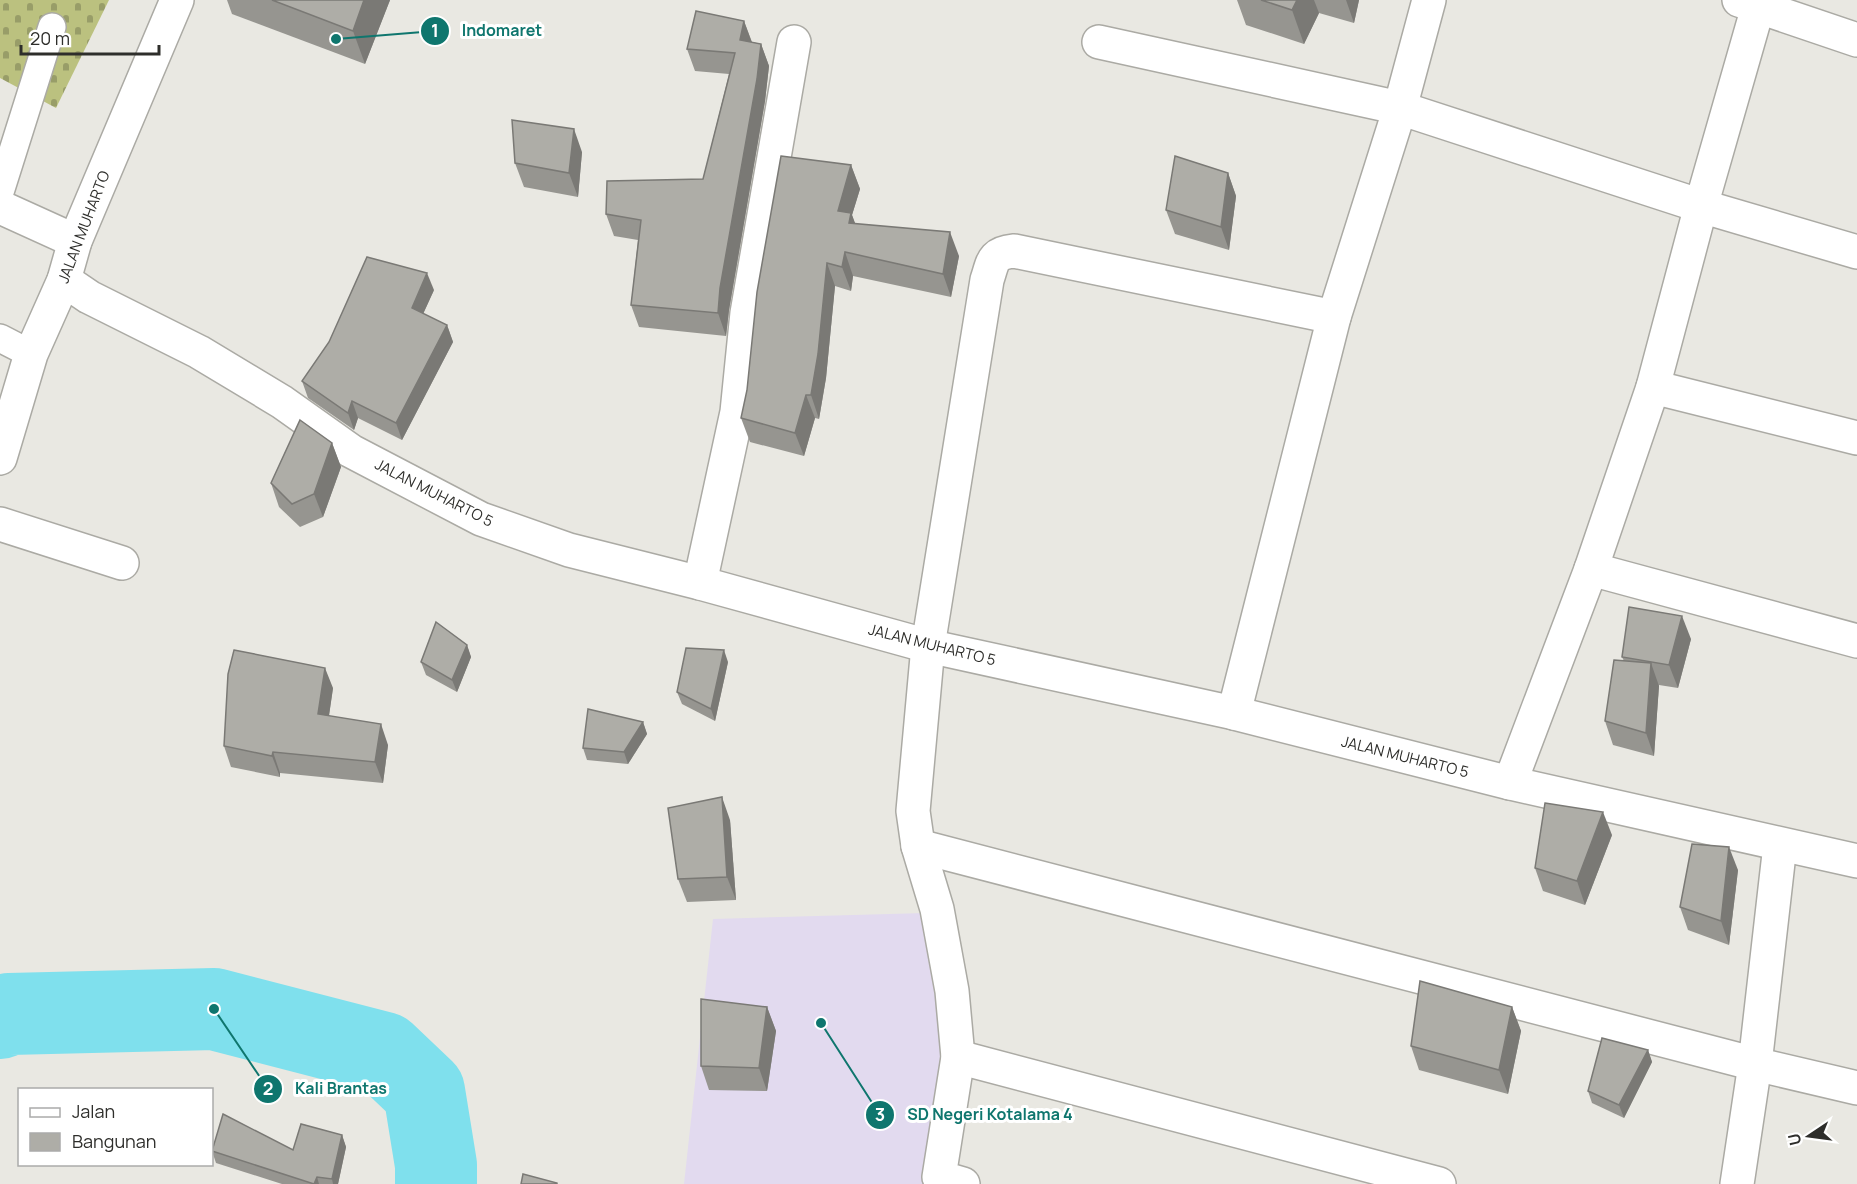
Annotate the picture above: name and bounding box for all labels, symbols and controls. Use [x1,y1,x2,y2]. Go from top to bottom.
callout: Indomaret [420,14,554,48]
scale bar [21,18,159,56]
text: 1 [431,18,439,42]
text: Indomaret [462,19,542,41]
text: 20 m [30,26,70,50]
street label: JALAN MUHARTO [52,167,115,286]
street label: JALAN MUHARTO 5 [371,454,497,532]
street label: JALAN MUHARTO 5 [866,619,998,670]
street label: JALAN MUHARTO 5 [1339,731,1471,782]
callout: Kali Brantas [253,1072,399,1106]
text: 2 [263,1076,273,1100]
text: Kali Brantas [295,1077,387,1099]
legend [18,1088,213,1166]
callout: SD Negeri Kotalama 4 [865,1098,1084,1132]
text: Jalan [72,1099,115,1123]
text: 3 [875,1102,885,1126]
text: SD Negeri Kotalama 4 [907,1103,1073,1125]
north arrow [1779,1106,1839,1166]
text: Bangunan [72,1129,156,1153]
text: U [1782,1131,1806,1147]

